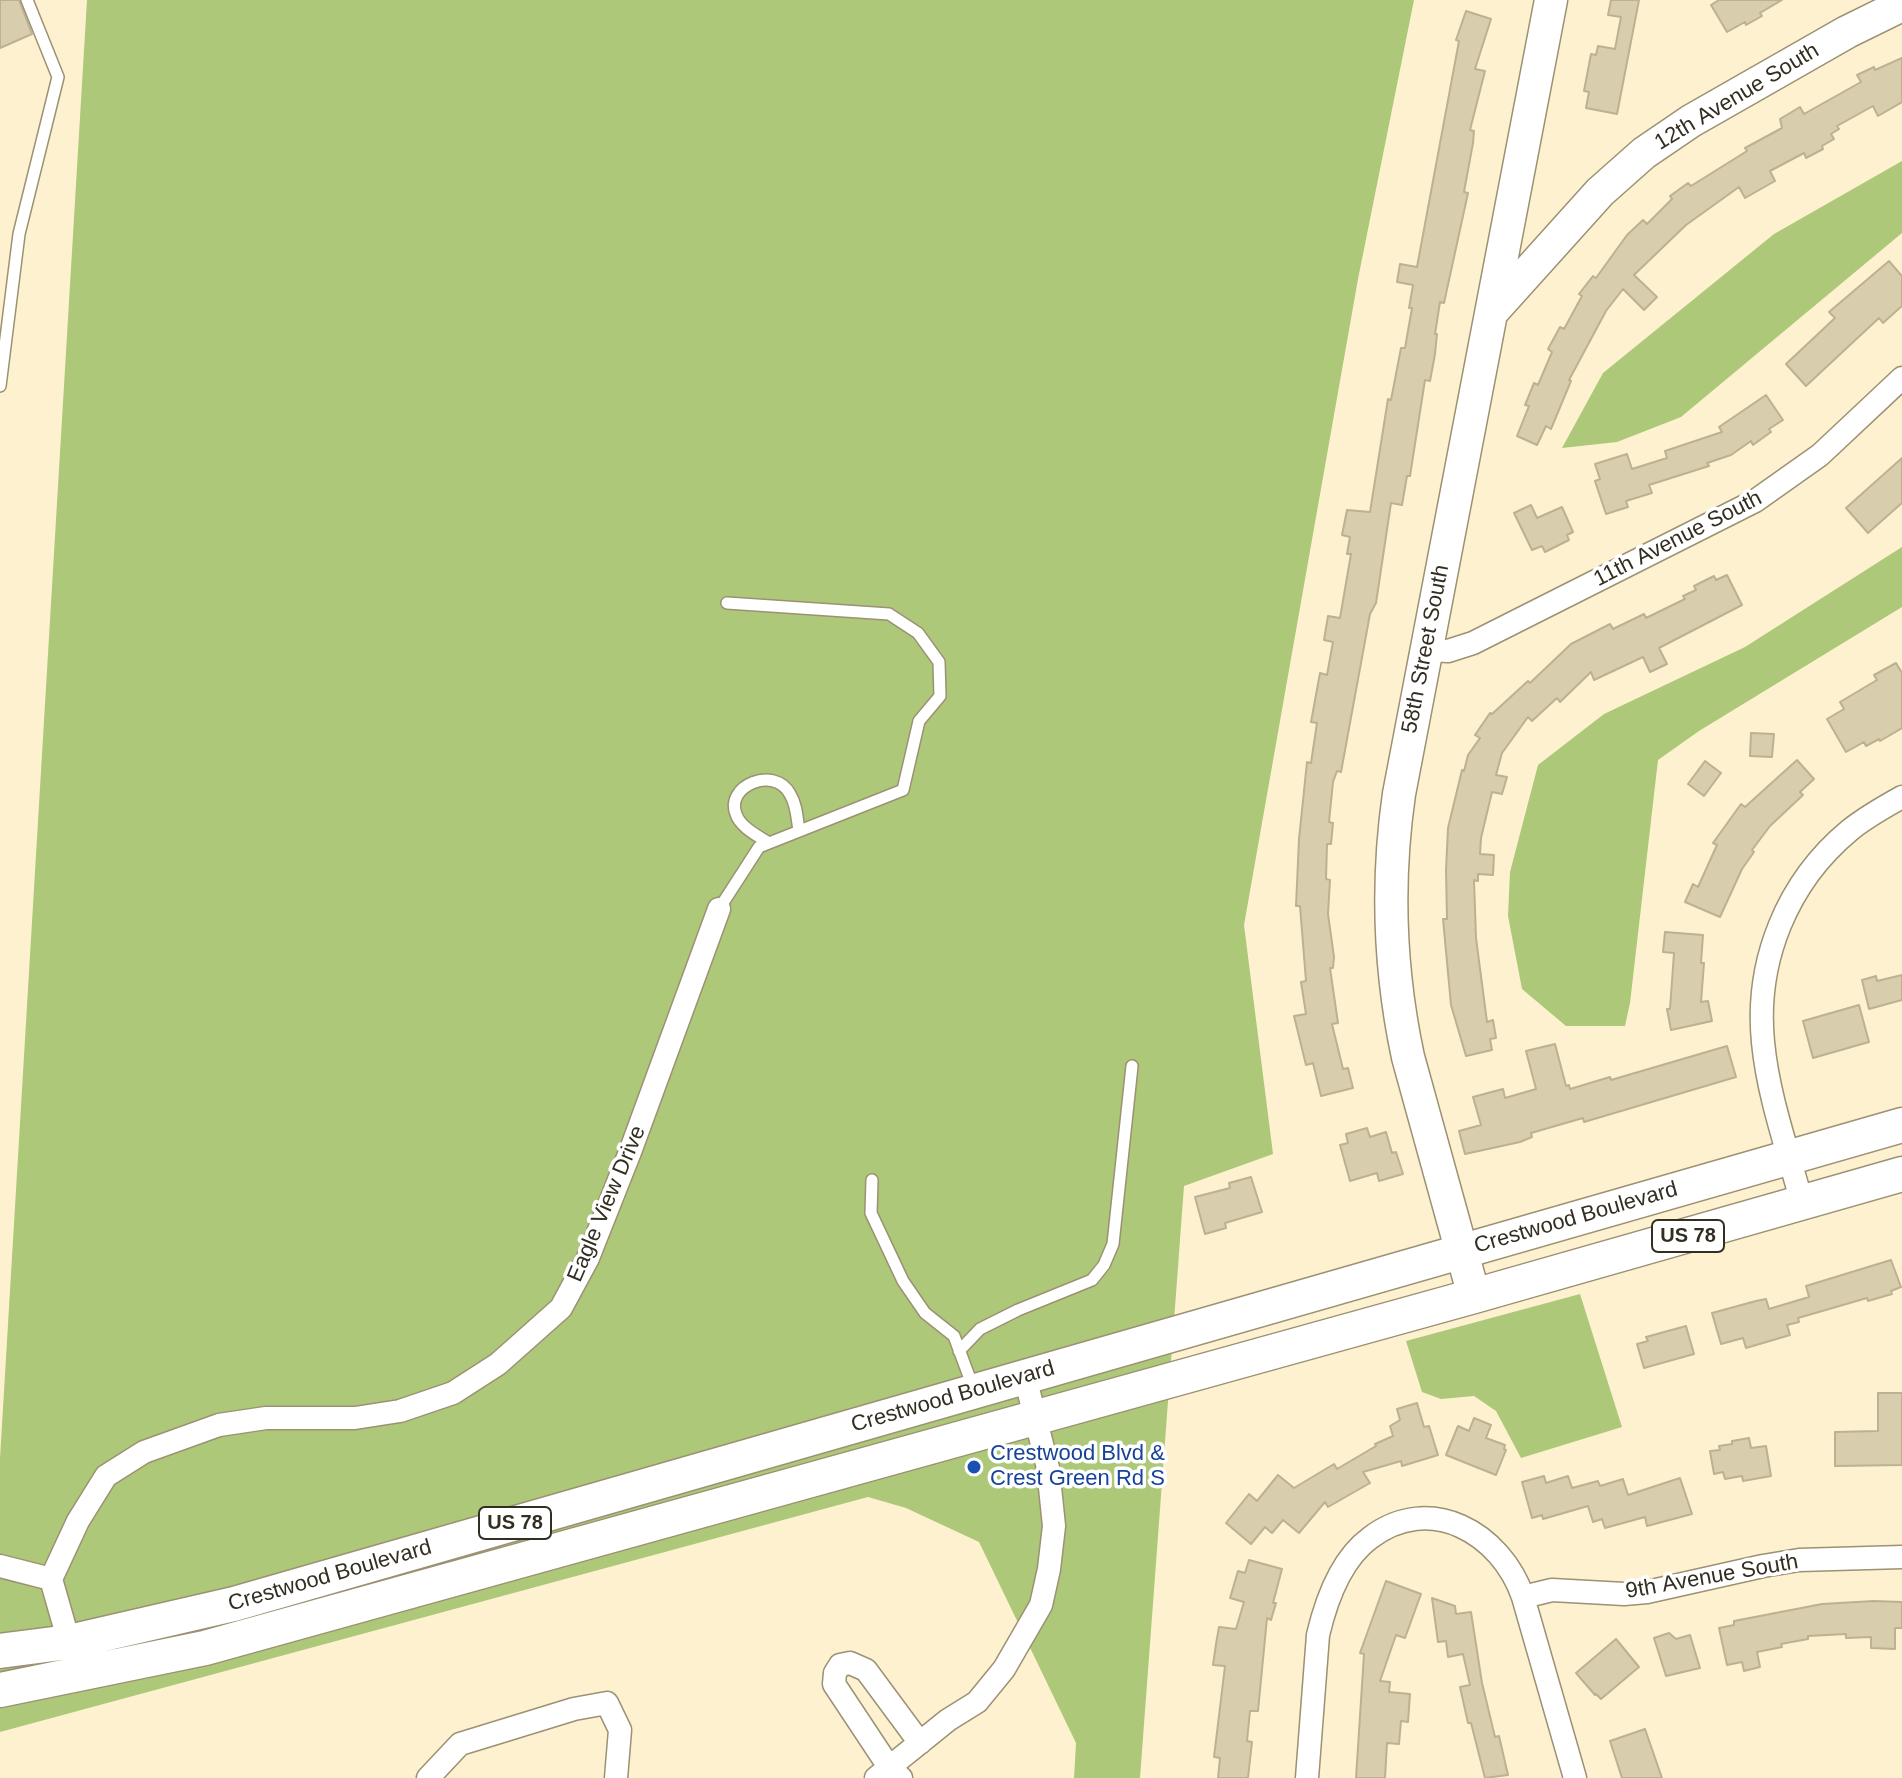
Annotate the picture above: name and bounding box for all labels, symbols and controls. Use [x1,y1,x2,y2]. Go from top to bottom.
street label: 12th Avenue South [1650,38,1824,156]
street label: 11th Avenue South [1590,485,1766,593]
street label: 58th Street South [1397,562,1455,736]
street label: Eagle View Drive [562,1122,652,1286]
street label: Crestwood Boulevard [1471,1176,1681,1260]
road number: US 78 [1652,1220,1724,1252]
street label: Crestwood Boulevard [848,1355,1058,1439]
place label: Crestwood Blvd & Crest Green Rd S [990,1441,1165,1492]
marker: Crestwood Blvd & Crest Green Rd S [965,1458,983,1476]
road number: US 78 [479,1507,551,1539]
street label: Crestwood Boulevard [225,1534,435,1618]
street label: 9th Avenue South [1624,1549,1800,1605]

